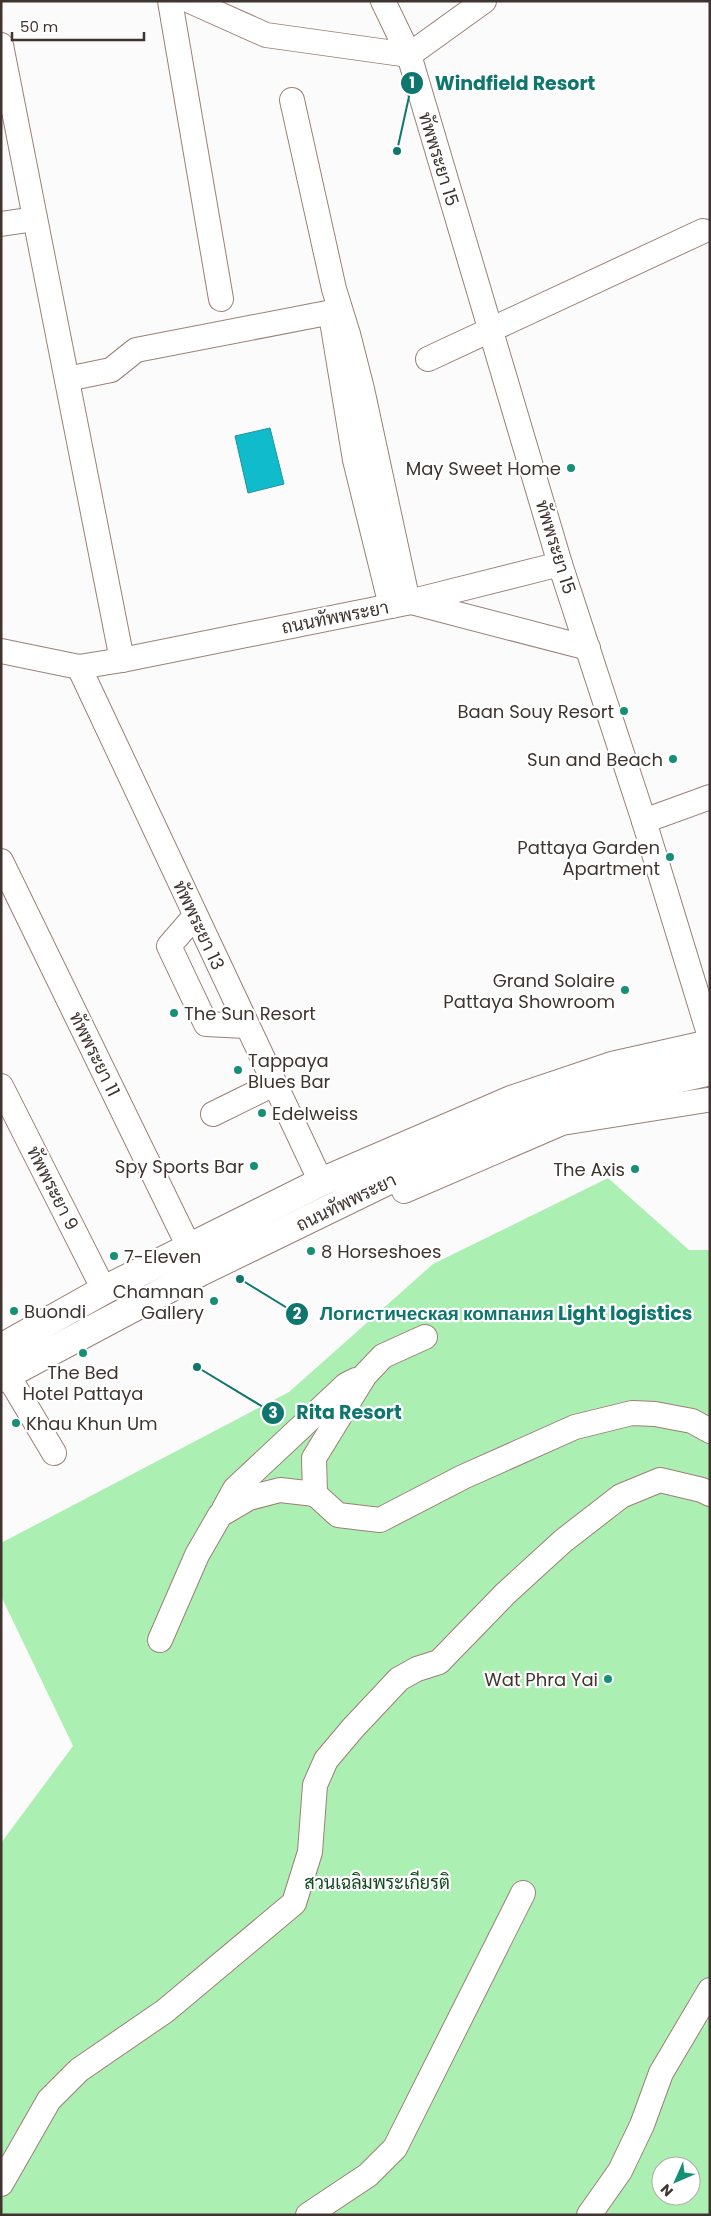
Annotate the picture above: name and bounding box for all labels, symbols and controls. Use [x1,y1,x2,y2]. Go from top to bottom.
scale bar [12,10,145,42]
text: 50 m [20,16,58,37]
callout: Windfield Resort [400,66,606,100]
text: Windfield Resort [435,70,596,97]
text: 1 [409,72,415,93]
street label: ทัพพระยา 15 [413,109,465,209]
place label: May Sweet Home [406,456,561,481]
marker: May Sweet Home [565,462,577,474]
street label: ทัพพระยา 15 [530,497,582,597]
street label: ถนนทัพพระยา [279,594,391,640]
place label: Baan Souy Resort [457,699,614,724]
marker: Baan Souy Resort [618,705,630,717]
place label: Sun and Beach [527,747,663,772]
marker: Sun and Beach [667,753,679,765]
place label: Pattaya Garden Apartment [517,835,660,881]
marker: Pattaya Garden Apartment [664,851,676,863]
street label: ทัพพระยา 13 [167,876,231,974]
place label: Grand Solaire Pattaya Showroom [443,968,615,1014]
marker: Grand Solaire Pattaya Showroom [619,984,631,996]
place label: The Sun Resort [184,1001,316,1026]
street label: ทัพพระยา 11 [64,1007,126,1101]
marker: The Sun Resort [168,1007,180,1019]
place label: Tappaya Blues Bar [248,1048,331,1094]
marker: Tappaya Blues Bar [232,1064,244,1076]
place label: Edelweiss [272,1101,358,1126]
marker: Edelweiss [256,1107,268,1119]
street label: ทัพพระยา 9 [21,1142,85,1234]
place label: Spy Sports Bar [115,1154,244,1179]
place label: The Axis [553,1157,625,1182]
marker: Spy Sports Bar [248,1160,260,1172]
marker: The Axis [629,1163,641,1175]
street label: ถนนทัพพระยา [292,1167,400,1237]
place label: 8 Horseshoes [321,1239,441,1264]
place label: 7-Eleven [124,1244,201,1269]
marker: 8 Horseshoes [305,1245,317,1257]
marker: 7-Eleven [108,1250,120,1262]
place label: Chamnan Gallery [113,1279,204,1325]
marker: Chamnan Gallery [208,1295,220,1307]
callout: Логистическая компания Light logistics [285,1297,702,1331]
place label: Buondi [24,1299,86,1324]
text: Логистическая компания Light logistics [320,1300,692,1327]
text: 2 [293,1303,302,1324]
marker: Buondi [8,1305,20,1317]
marker: The Bed Hotel Pattaya [77,1347,89,1359]
place label: The Bed Hotel Pattaya [22,1360,144,1406]
callout: Rita Resort [261,1396,411,1430]
text: Rita Resort [296,1399,402,1426]
text: 3 [268,1402,278,1423]
place label: Khau Khun Um [26,1411,158,1436]
marker: Khau Khun Um [10,1417,22,1429]
place label: Wat Phra Yai [484,1667,598,1692]
marker: Wat Phra Yai [602,1673,614,1685]
park label: สวนเฉลิมพระเกียรติ [304,1870,450,1895]
north arrow [651,2156,701,2206]
text: N [656,2179,678,2201]

